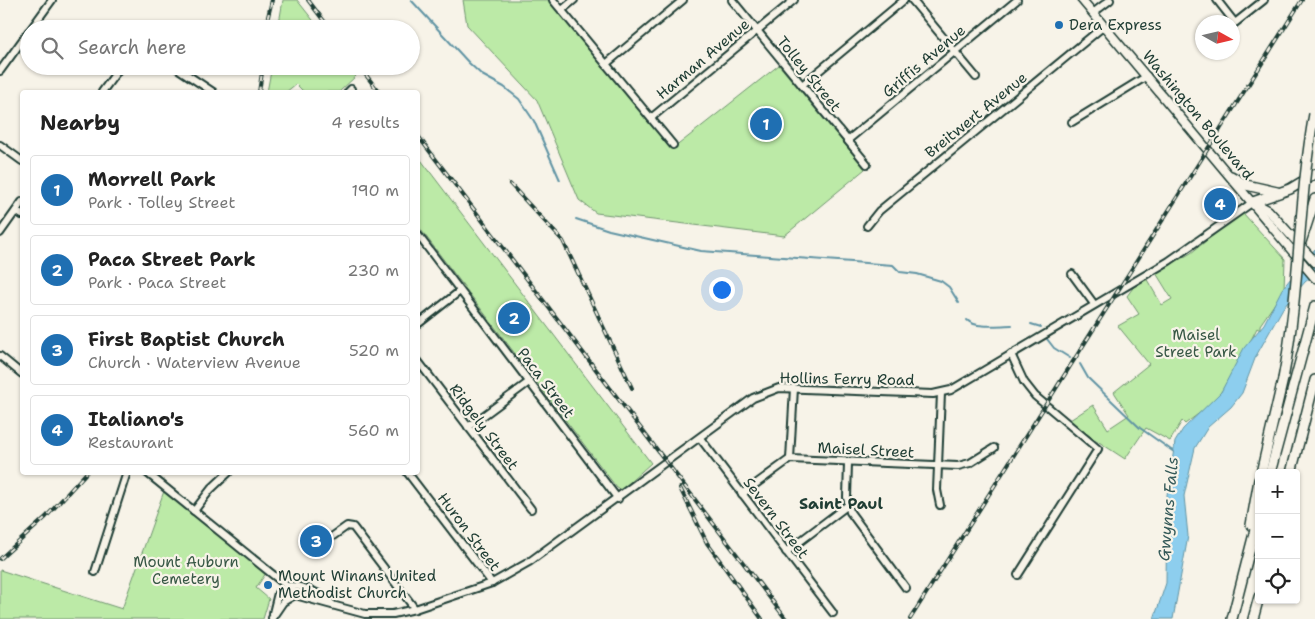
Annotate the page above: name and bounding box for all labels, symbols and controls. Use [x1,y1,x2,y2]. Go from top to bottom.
street label: Harman Avenue [652,14,754,104]
place label: Dera Express [1069,15,1162,35]
north arrow [1195,15,1240,60]
marker: Dera Express [1053,19,1065,31]
search box [20,20,420,75]
street label: Griffis Avenue [878,20,970,102]
street label: Tolley Street [772,32,846,116]
icon: search [38,34,66,62]
text: Search here [78,35,187,60]
street label: Washington Boulevard [1138,46,1258,184]
street label: Breitwert Avenue [921,68,1031,162]
pin: 1 [750,105,782,143]
text: Nearby [40,109,120,137]
text: 4 results [331,112,400,133]
text: Morrell Park [88,167,216,192]
text: 1 [53,180,61,201]
text: 190 m [352,180,399,201]
pin: 4 [1204,185,1236,223]
text: Park · Tolley Street [88,192,235,213]
text: Paca Street Park [88,247,256,272]
text: 2 [51,260,63,281]
text: 230 m [347,260,399,281]
text: Park · Paca Street [88,272,226,293]
your location [709,277,735,303]
pin: 2 [498,299,530,337]
park label: Maisel Street Park [1155,325,1237,362]
text: First Baptist Church [88,327,285,352]
text: 3 [51,340,63,361]
text: 520 m [349,340,399,361]
street label: Paca Street [513,344,579,422]
text: Church · Waterview Avenue [88,352,301,373]
street label: Hollins Ferry Road [779,368,915,390]
street label: Ridgely Street [445,380,523,474]
text: Italiano's [88,407,184,432]
text: 4 [51,420,63,441]
text: 560 m [348,420,399,441]
text: Restaurant [88,432,174,453]
street label: Maisel Street [817,437,915,463]
water label: Gwynns Falls [1153,456,1183,562]
map controls [1255,469,1300,604]
button: + [1255,469,1300,514]
street label: Severn Street [739,473,813,563]
street label: Huron Street [433,489,505,575]
district label: Saint Paul [799,493,883,514]
button: − [1255,514,1300,559]
pin: 3 [300,522,332,560]
park label: Mount Auburn Cemetery [133,552,239,589]
button: locate [1255,559,1300,604]
place label: Mount Winans United Methodist Church [278,566,437,603]
marker: Mount Winans United Methodist Church [262,579,274,591]

